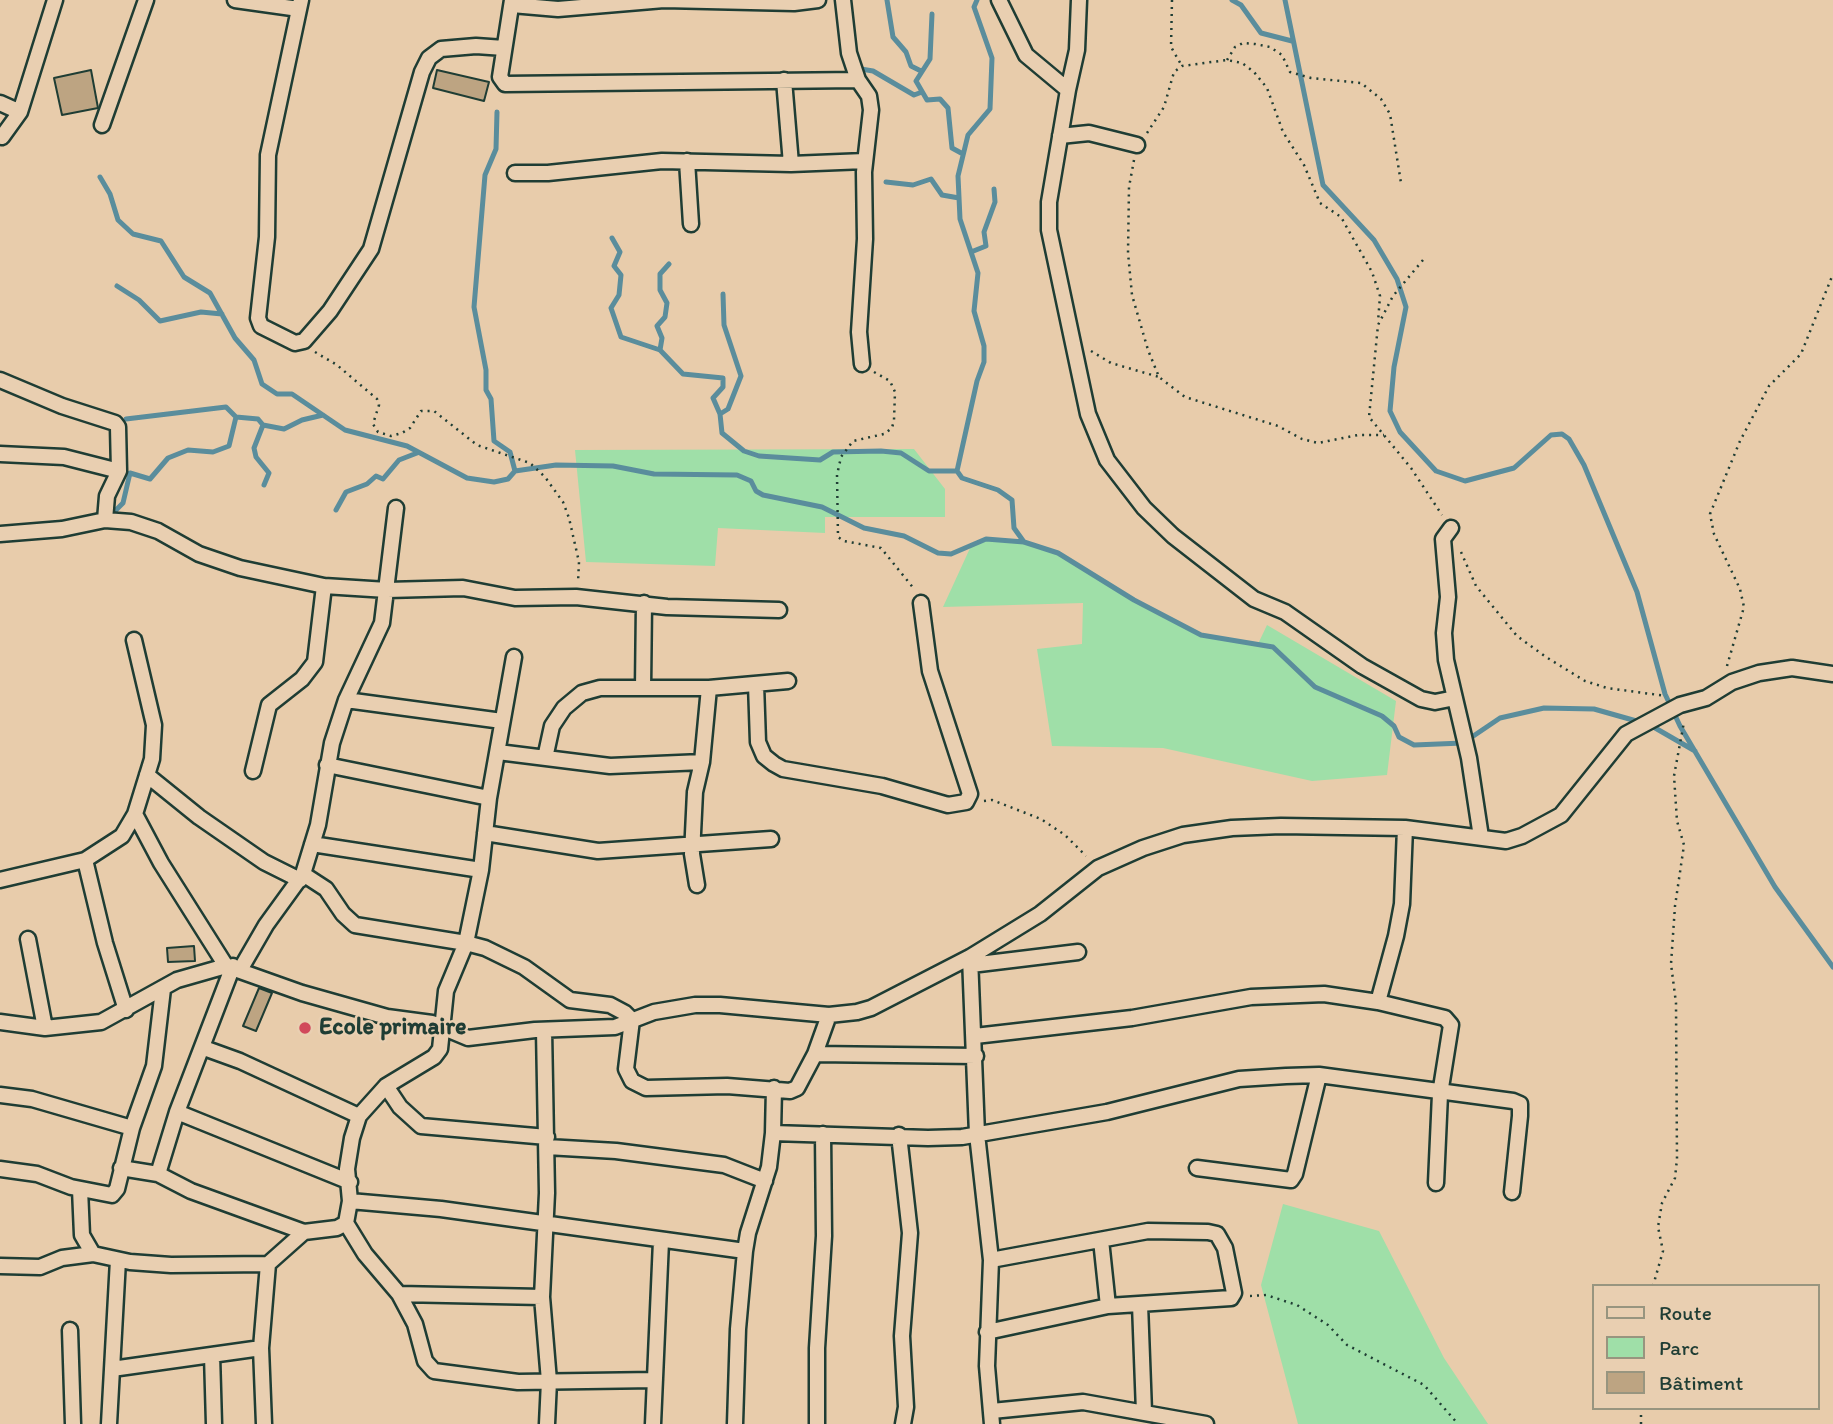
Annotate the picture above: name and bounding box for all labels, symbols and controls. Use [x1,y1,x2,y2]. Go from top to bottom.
place label: Ecole primaire [319,1014,466,1042]
marker: Ecole primaire [297,1020,313,1036]
legend [1591,1284,1819,1410]
text: Route [1659,1300,1712,1325]
text: Parc [1659,1335,1699,1360]
text: Bâtiment [1659,1370,1743,1395]

